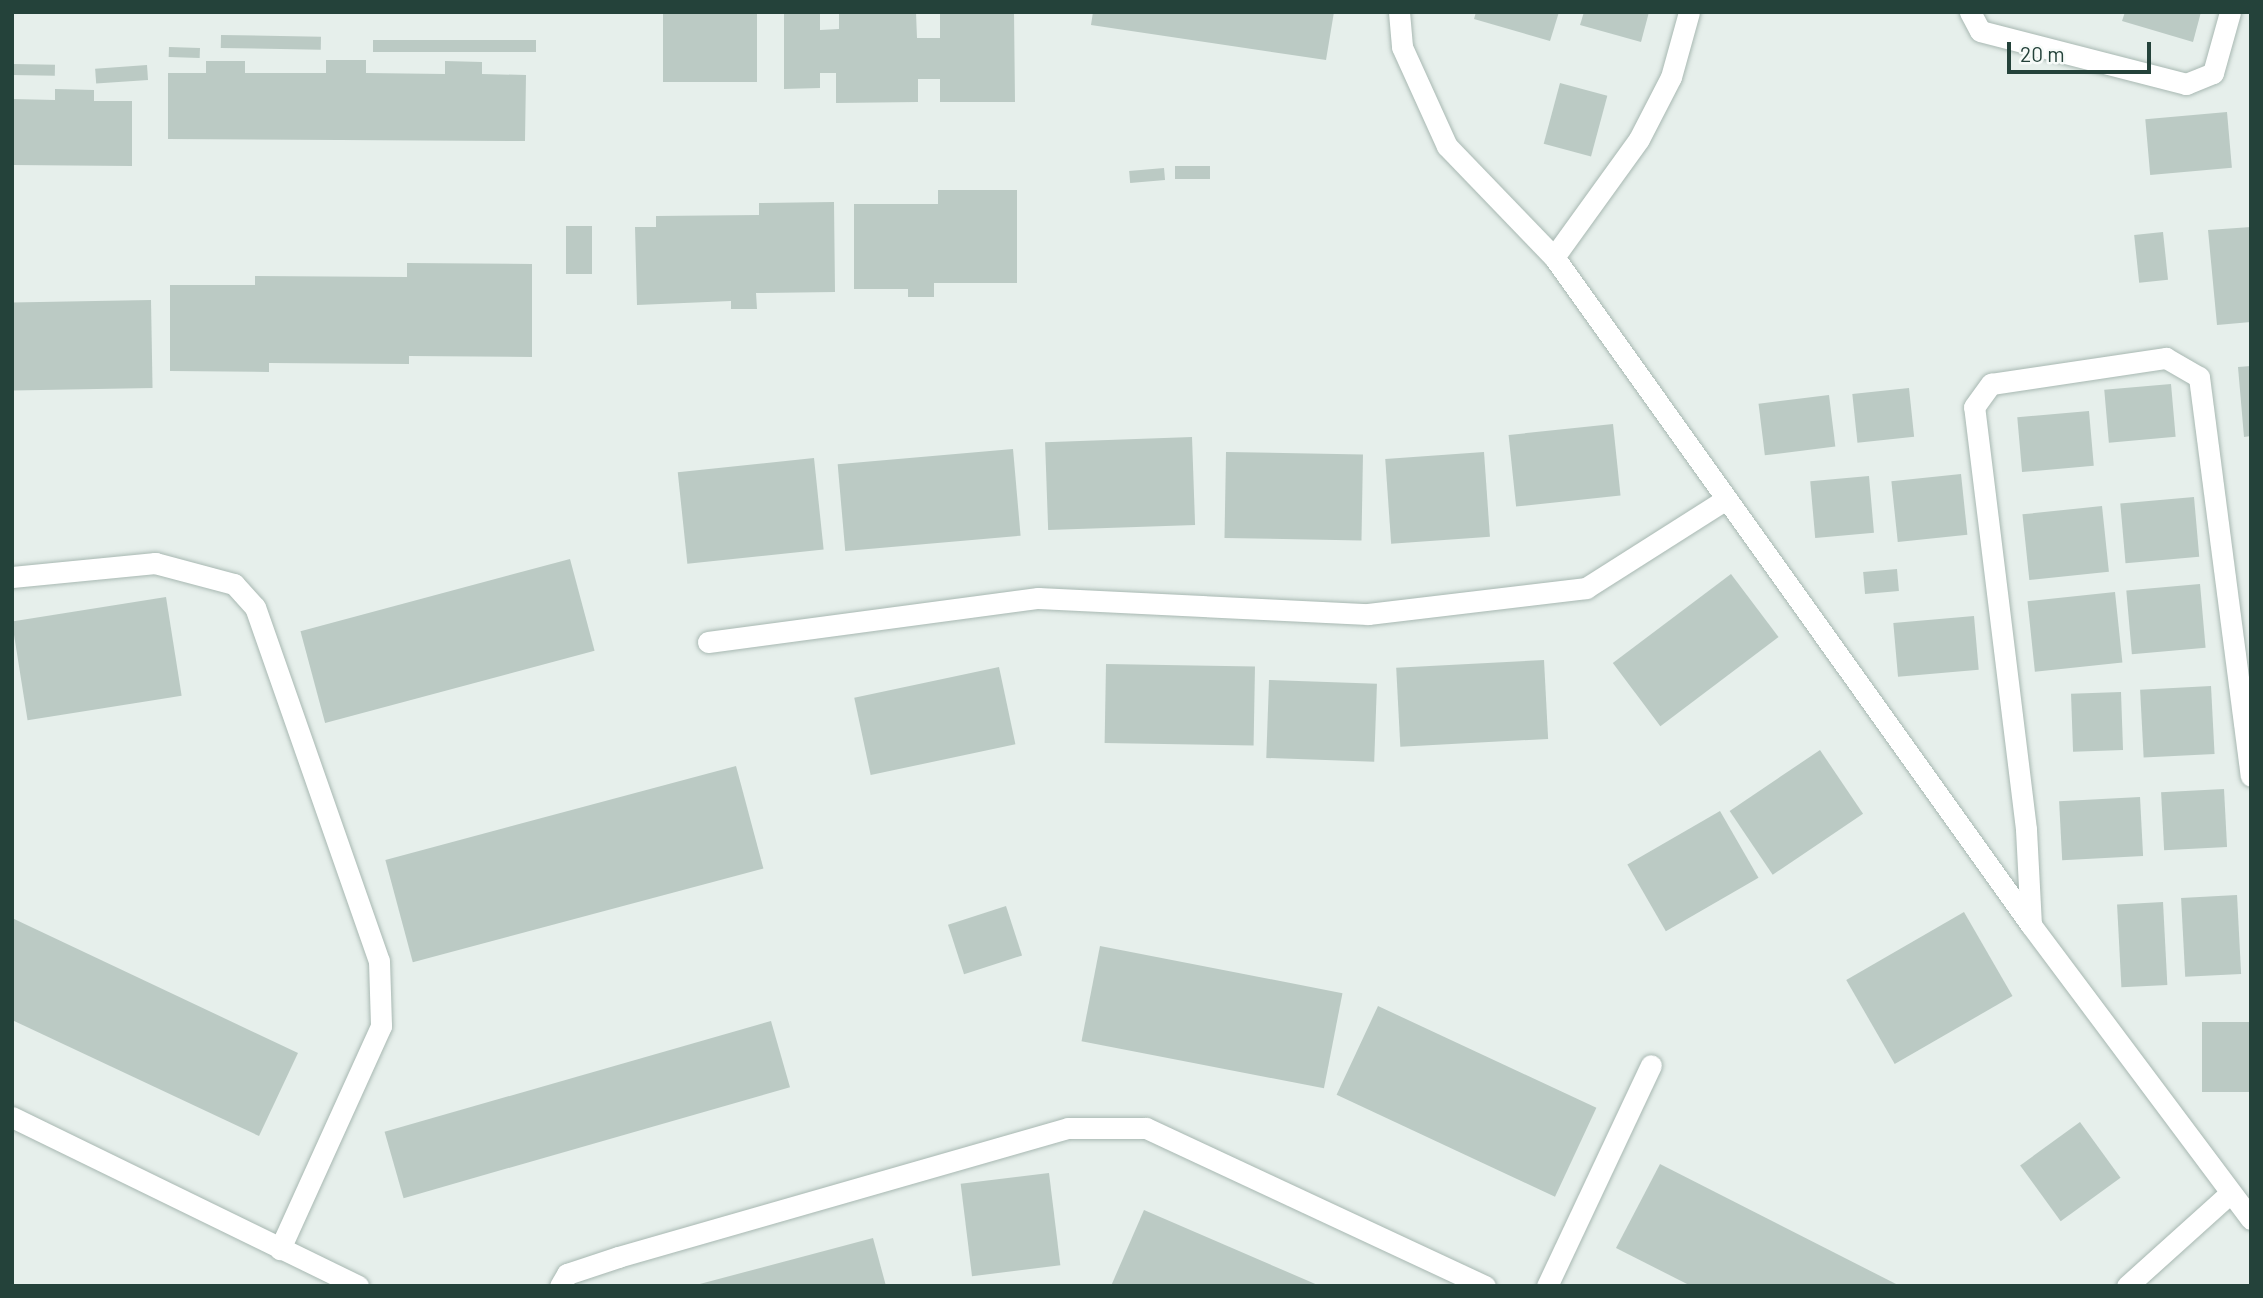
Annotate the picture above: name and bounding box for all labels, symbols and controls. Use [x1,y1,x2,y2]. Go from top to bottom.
scale bar [2011,28,2154,72]
text: 20 m [2020,41,2065,66]

